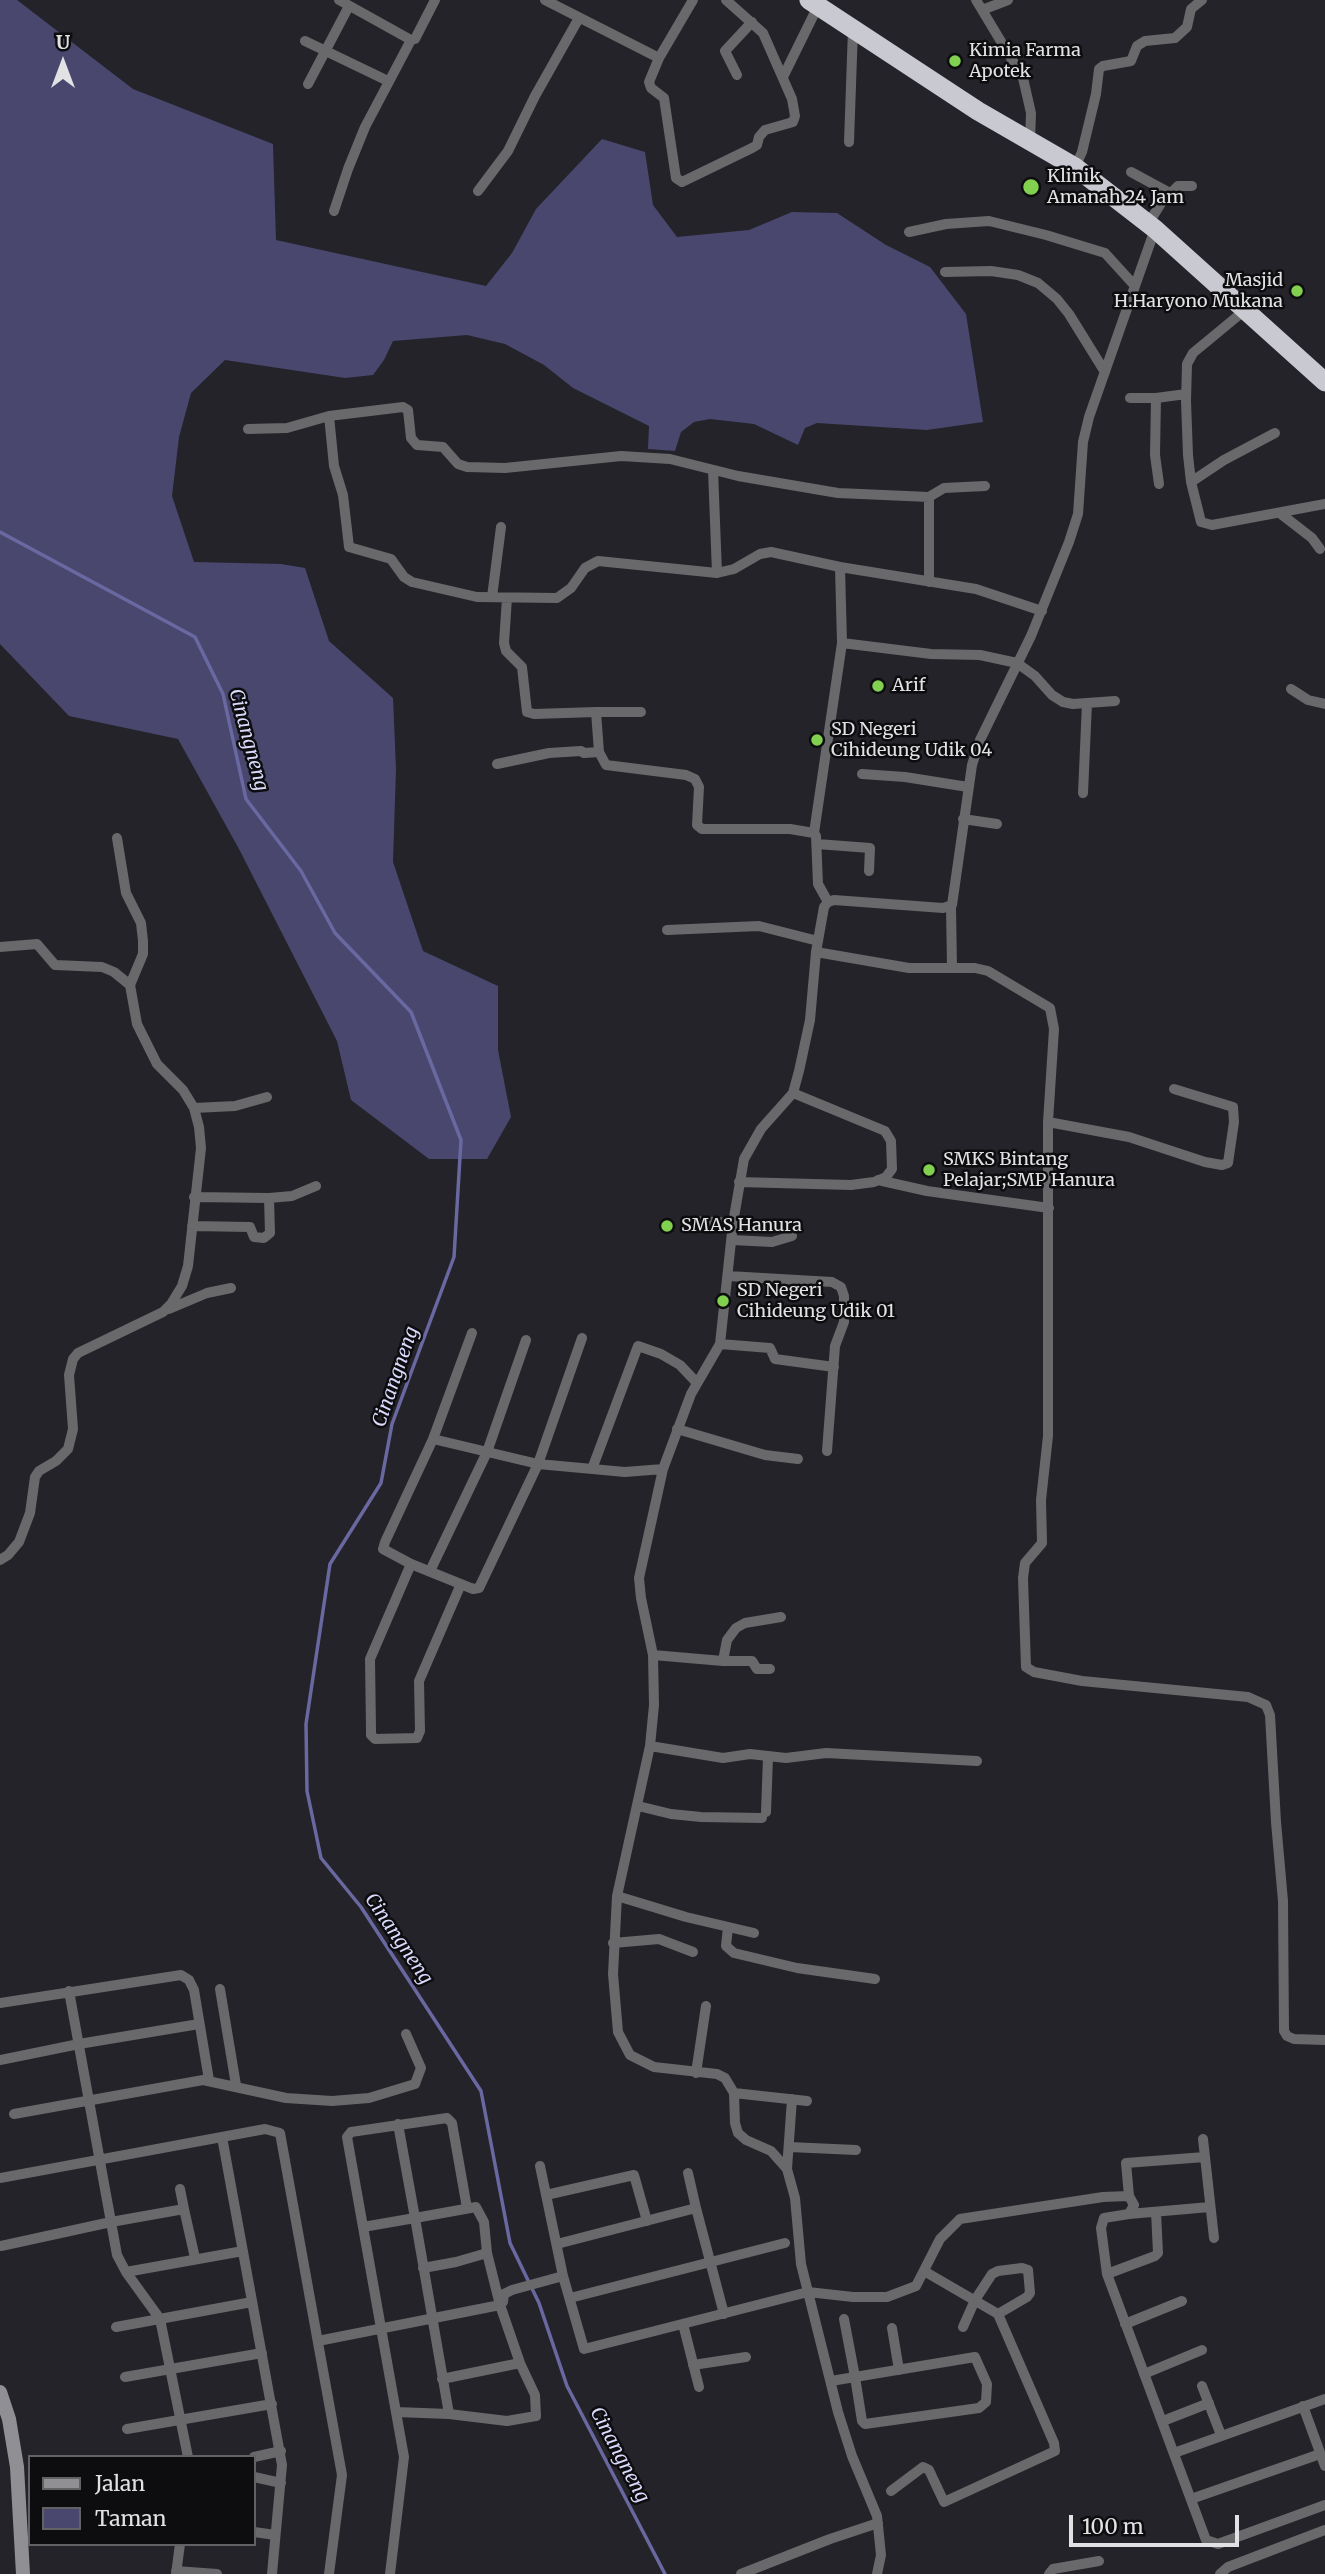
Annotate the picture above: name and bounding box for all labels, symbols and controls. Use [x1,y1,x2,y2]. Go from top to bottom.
north arrow [28,28,98,98]
text: U [56,30,70,54]
place label: Kimia Farma Apotek [969,40,1081,82]
marker: Kimia Farma Apotek [947,53,963,69]
place label: Klinik Amanah 24 Jam [1047,166,1184,208]
marker: Klinik Amanah 24 Jam [1021,177,1041,197]
place label: Masjid H.Haryono Mukana [1114,270,1283,312]
marker: Masjid H.Haryono Mukana [1289,283,1305,299]
place label: Arif [892,675,925,697]
marker: Arif [870,678,886,694]
water label: Cinangneng [223,686,273,794]
place label: SD Negeri Cihideung Udik 04 [831,719,992,762]
marker: SD Negeri Cihideung Udik 04 [809,732,825,748]
place label: SMKS Bintang Pelajar;SMP Hanura [943,1149,1115,1192]
marker: SMKS Bintang Pelajar;SMP Hanura [921,1162,937,1178]
place label: SMAS Hanura [681,1215,802,1237]
marker: SMAS Hanura [659,1218,675,1234]
place label: SD Negeri Cihideung Udik 01 [737,1280,895,1322]
marker: SD Negeri Cihideung Udik 01 [715,1293,731,1309]
water label: Cinangneng [368,1324,424,1430]
water label: Cinangneng [359,1889,437,1989]
water label: Cinangneng [584,2403,654,2507]
legend [28,2455,256,2546]
text: Jalan [95,2470,145,2497]
scale bar [1073,2500,1243,2544]
text: Taman [95,2505,166,2532]
text: 100 m [1082,2513,1144,2540]

